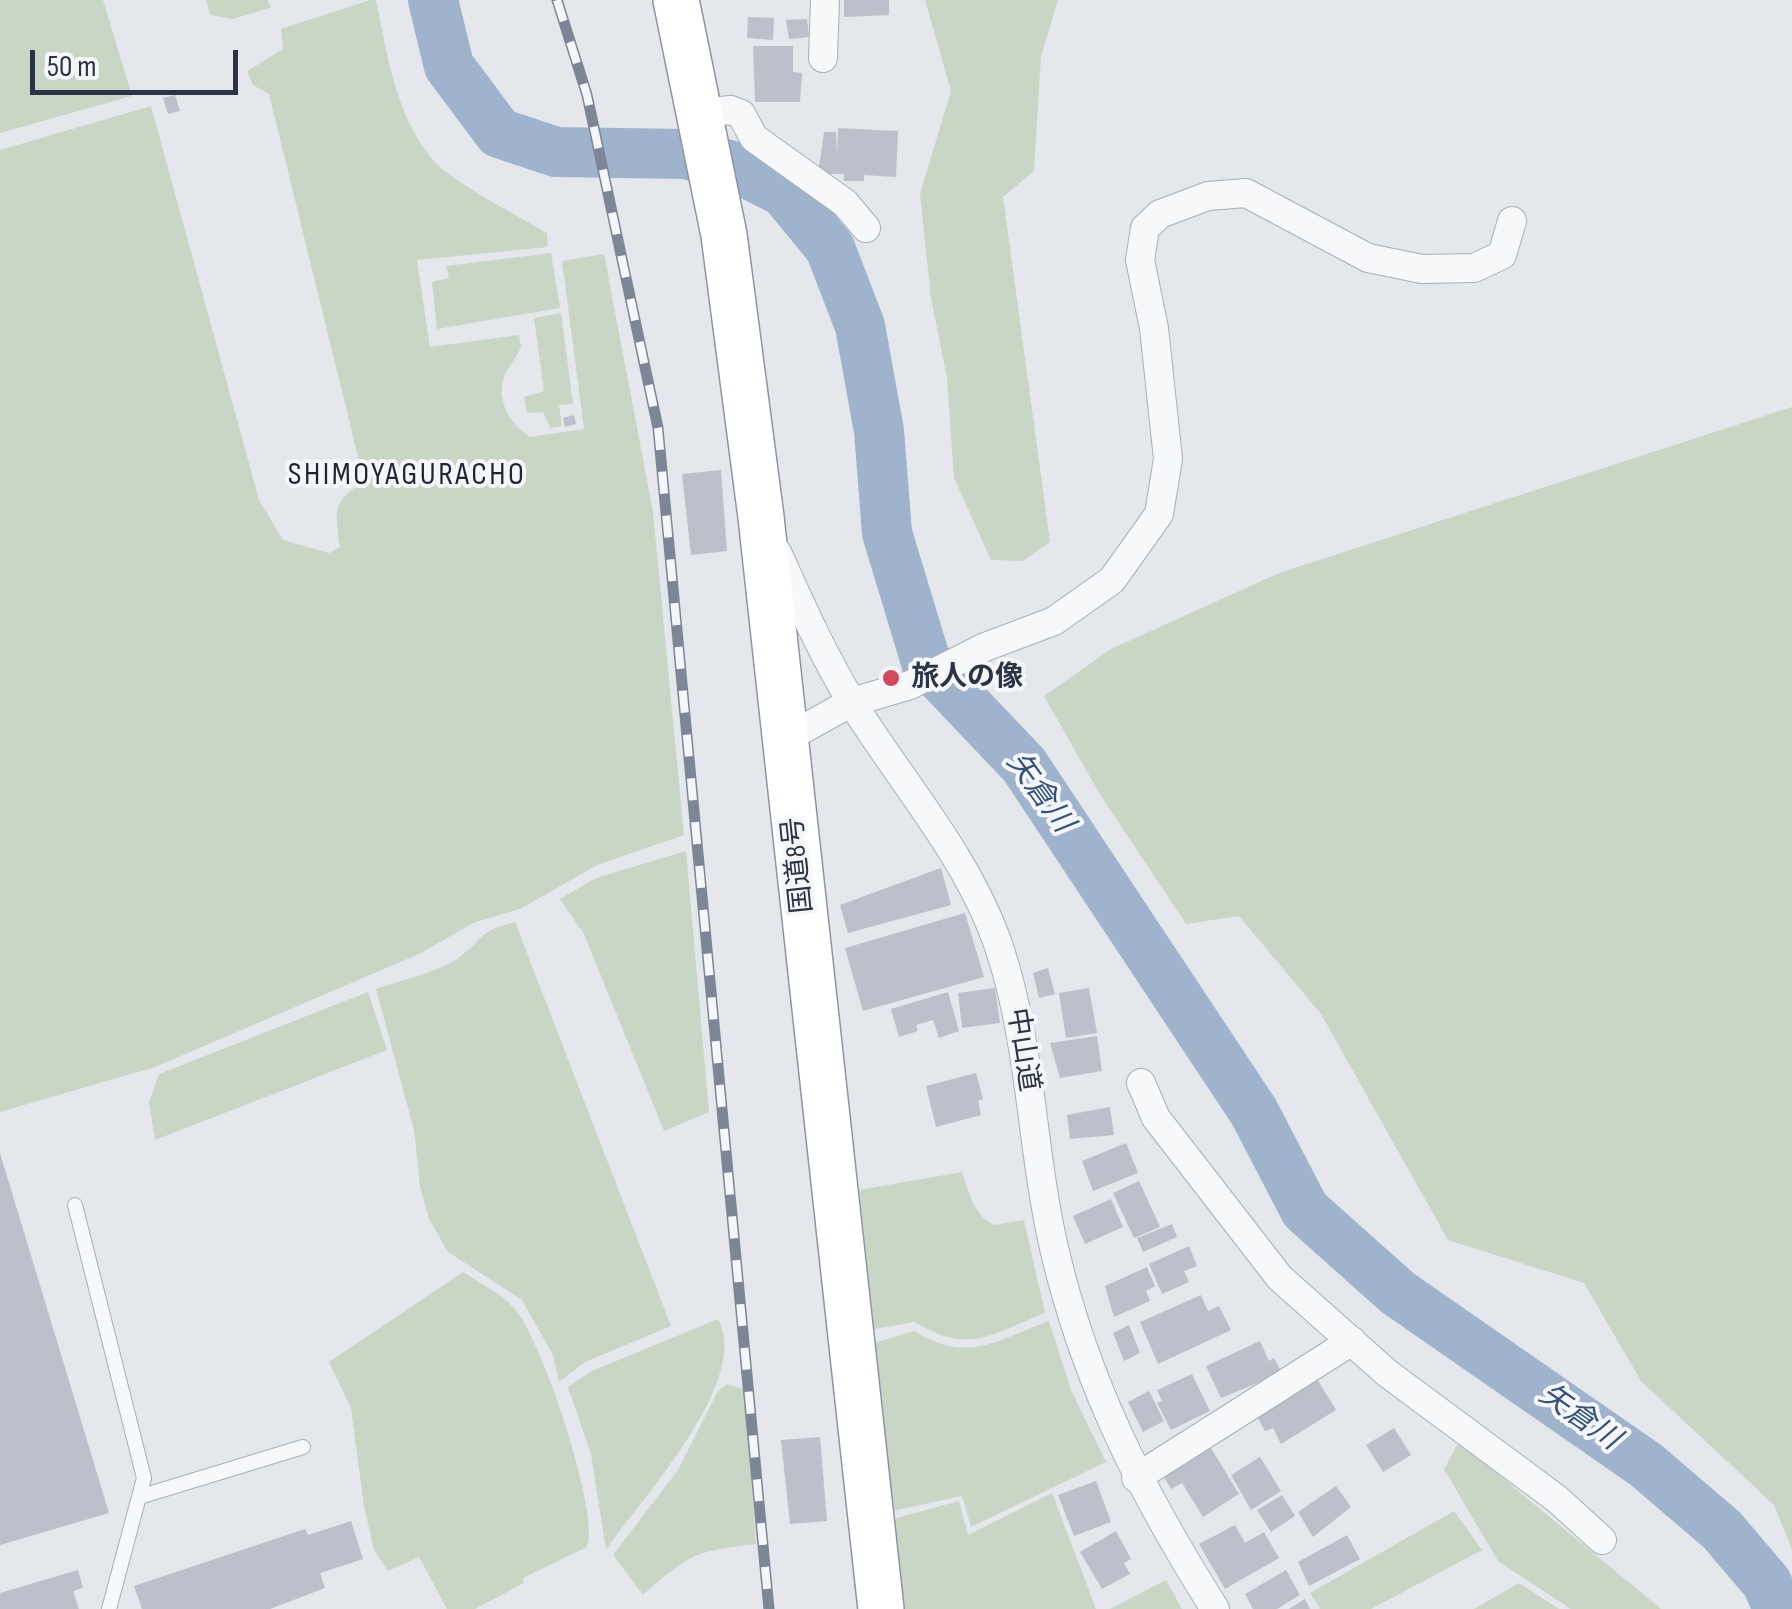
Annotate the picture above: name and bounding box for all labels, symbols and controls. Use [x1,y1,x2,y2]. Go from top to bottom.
scale bar [35,30,242,92]
text: 50 m [47,49,96,85]
district label: SHIMOYAGURACHO [288,457,526,495]
place label: 旅人の像 [911,661,1023,695]
marker: 旅人の像 [880,667,902,689]
water label: 矢倉川 [998,746,1080,840]
street label: 国道8号 [777,815,821,915]
street label: 中山道 [999,1006,1045,1094]
water label: 矢倉川 [1532,1377,1626,1459]

